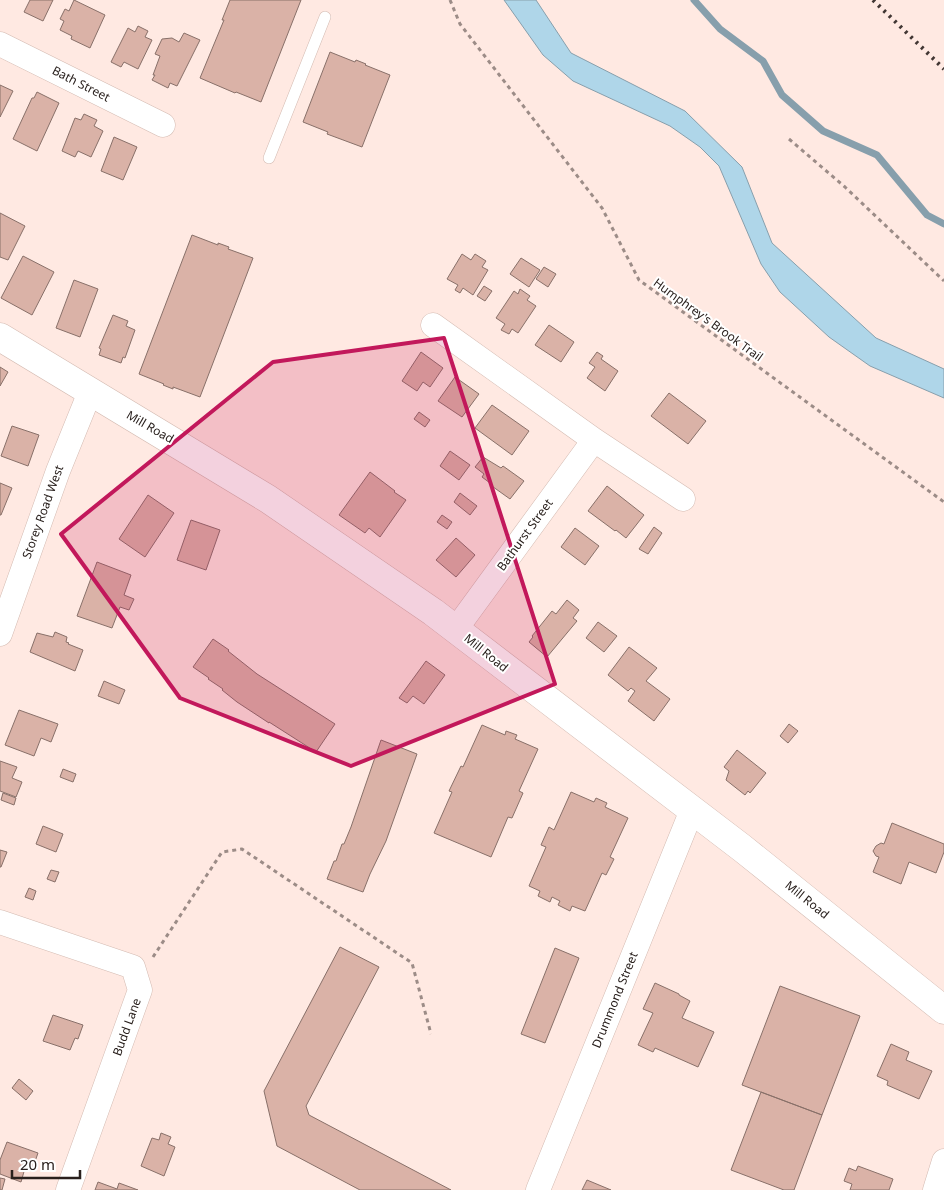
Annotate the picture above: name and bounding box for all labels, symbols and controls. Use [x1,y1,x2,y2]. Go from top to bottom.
street label: Bath Street [49,62,114,106]
street label: Humphrey's Brook Trail [650,274,767,365]
street label: Mill Road [123,406,177,447]
street label: Storey Road West [18,462,68,561]
street label: Bathurst Street [493,495,557,574]
street label: Mill Road [461,630,512,676]
street label: Mill Road [782,877,833,923]
street label: Drummond Street [588,949,642,1050]
street label: Budd Lane [108,995,145,1058]
scale bar [12,1148,80,1180]
text: 20 m [20,1154,55,1174]

